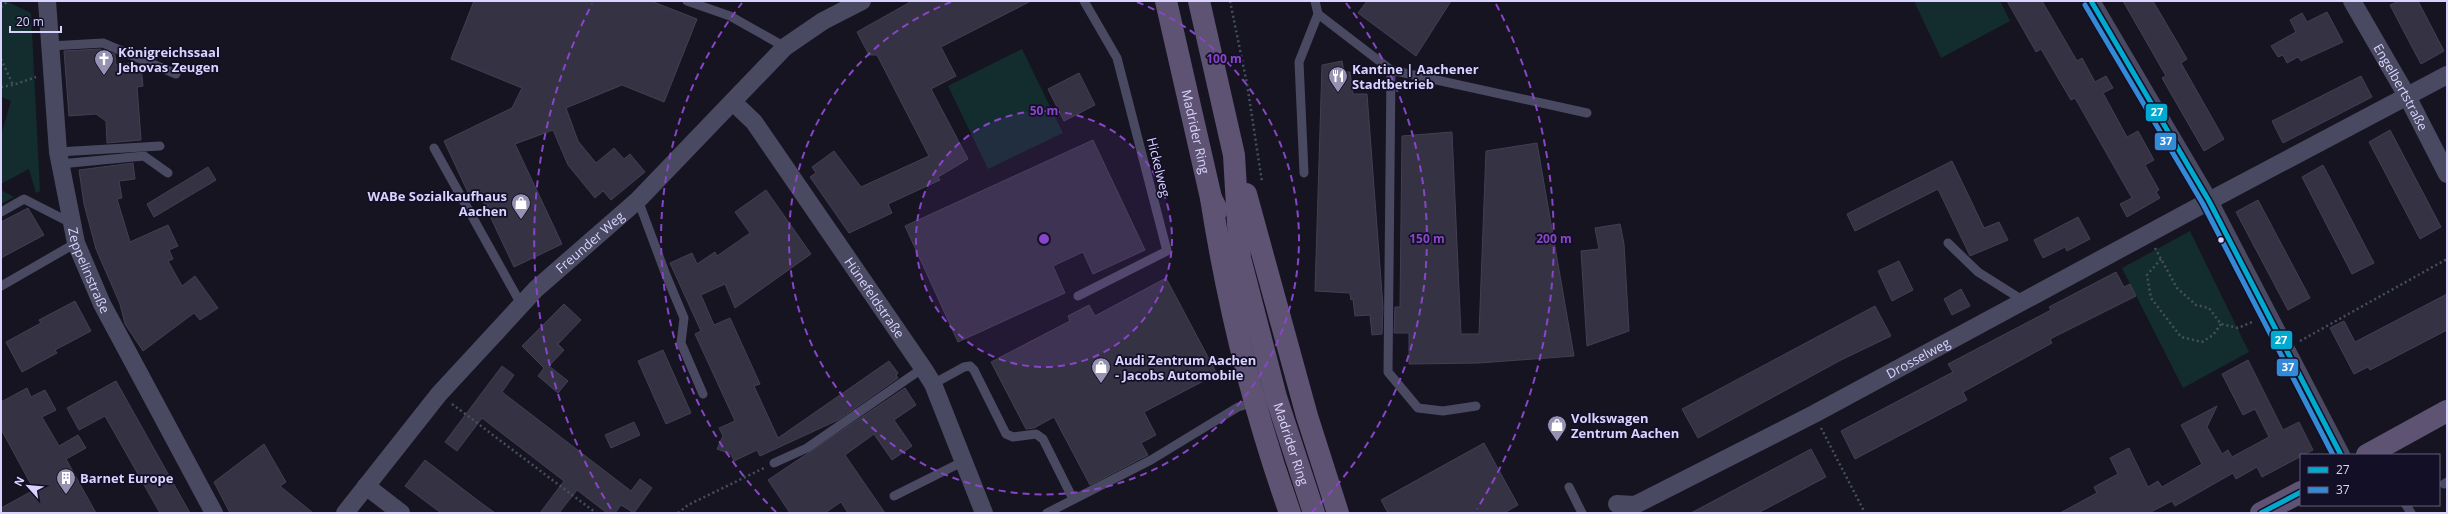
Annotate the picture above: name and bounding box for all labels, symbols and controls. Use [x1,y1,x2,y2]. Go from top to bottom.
scale bar [10,8,61,34]
text: 20 m [16,13,44,30]
street label: Engelbertstraße [2370,40,2432,134]
place label: Königreichssaal Jehovas Zeugen [117,43,220,76]
church icon: Königreichssaal Jehovas Zeugen [93,48,115,76]
text: 100 m [1206,50,1242,67]
place label: Kantine | Aachener Stadtbetrieb [1352,60,1479,93]
restaurant icon: Kantine | Aachener Stadtbetrieb [1327,65,1349,93]
street label: Madrider Ring [1178,88,1214,176]
text: 50 m [1030,102,1058,119]
line badge: 27 [2145,103,2168,122]
text: 27 [2151,104,2163,119]
line badge: 37 [2154,132,2177,151]
text: 37 [2160,133,2172,148]
street label: Hickelweg [1143,135,1175,199]
place label: WABe Sozialkaufhaus Aachen [367,187,507,220]
shop icon: WABe Sozialkaufhaus Aachen [510,192,532,220]
street label: Freunder Weg [552,207,628,277]
street label: Zeppelinstraße [64,226,114,316]
text: 150 m [1409,230,1445,247]
text: 200 m [1536,230,1572,247]
centre of rings [1037,232,1051,246]
unlabelled marker [2216,235,2226,245]
street label: Hünefeldstraße [840,253,909,342]
line badge: 27 [2270,330,2293,350]
text: 27 [2275,332,2287,347]
street label: Drosselweg [1883,333,1953,382]
place label: Audi Zentrum Aachen - Jacobs Automobile [1115,351,1256,384]
shop icon: Audi Zentrum Aachen - Jacobs Automobile [1090,356,1112,384]
line badge: 37 [2276,358,2299,377]
text: 37 [2282,359,2294,374]
street label: Madrider Ring [1269,400,1313,487]
place label: Volkswagen Zentrum Aachen [1571,409,1679,442]
shop icon: Volkswagen Zentrum Aachen [1546,414,1568,442]
legend [2300,454,2440,506]
text: 27 [2336,461,2350,478]
north arrow [8,466,48,506]
building icon: Barnet Europe [55,467,77,495]
place label: Barnet Europe [80,469,174,487]
text: N [10,474,27,489]
text: 37 [2336,481,2350,498]

